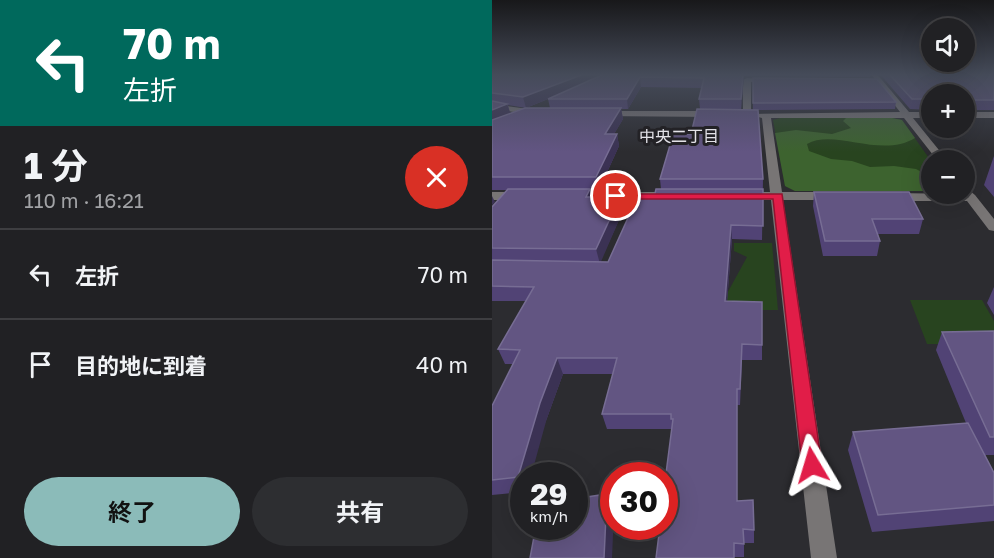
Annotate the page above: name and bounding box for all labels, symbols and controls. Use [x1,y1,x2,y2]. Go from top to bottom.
text: 70 m [123,18,220,68]
map controls [921,18,975,204]
button: sound [921,18,975,72]
icon: left [24,24,102,102]
text: 左折 [123,74,177,106]
button: + [921,84,975,138]
district label: 中央二丁目 [639,126,719,146]
text: 1 分 [24,144,88,187]
button: close [405,146,468,209]
button: − [921,150,975,204]
pin [590,170,641,221]
icon: arrive [599,179,632,212]
text: 110 m · 16:21 [24,188,144,212]
icon: left [24,258,57,291]
text: 70 m [418,261,468,288]
text: 左折 [75,262,119,289]
icon: arrive [24,348,57,381]
text: 40 m [416,351,468,378]
text: 目的地に到着 [75,352,207,379]
position arrow [780,433,844,497]
speed limit sign: 30 [600,462,678,540]
text: 29 [530,476,568,512]
button: 終了 [24,477,240,546]
button: 共有 [252,477,468,546]
text: km/h [530,507,568,525]

